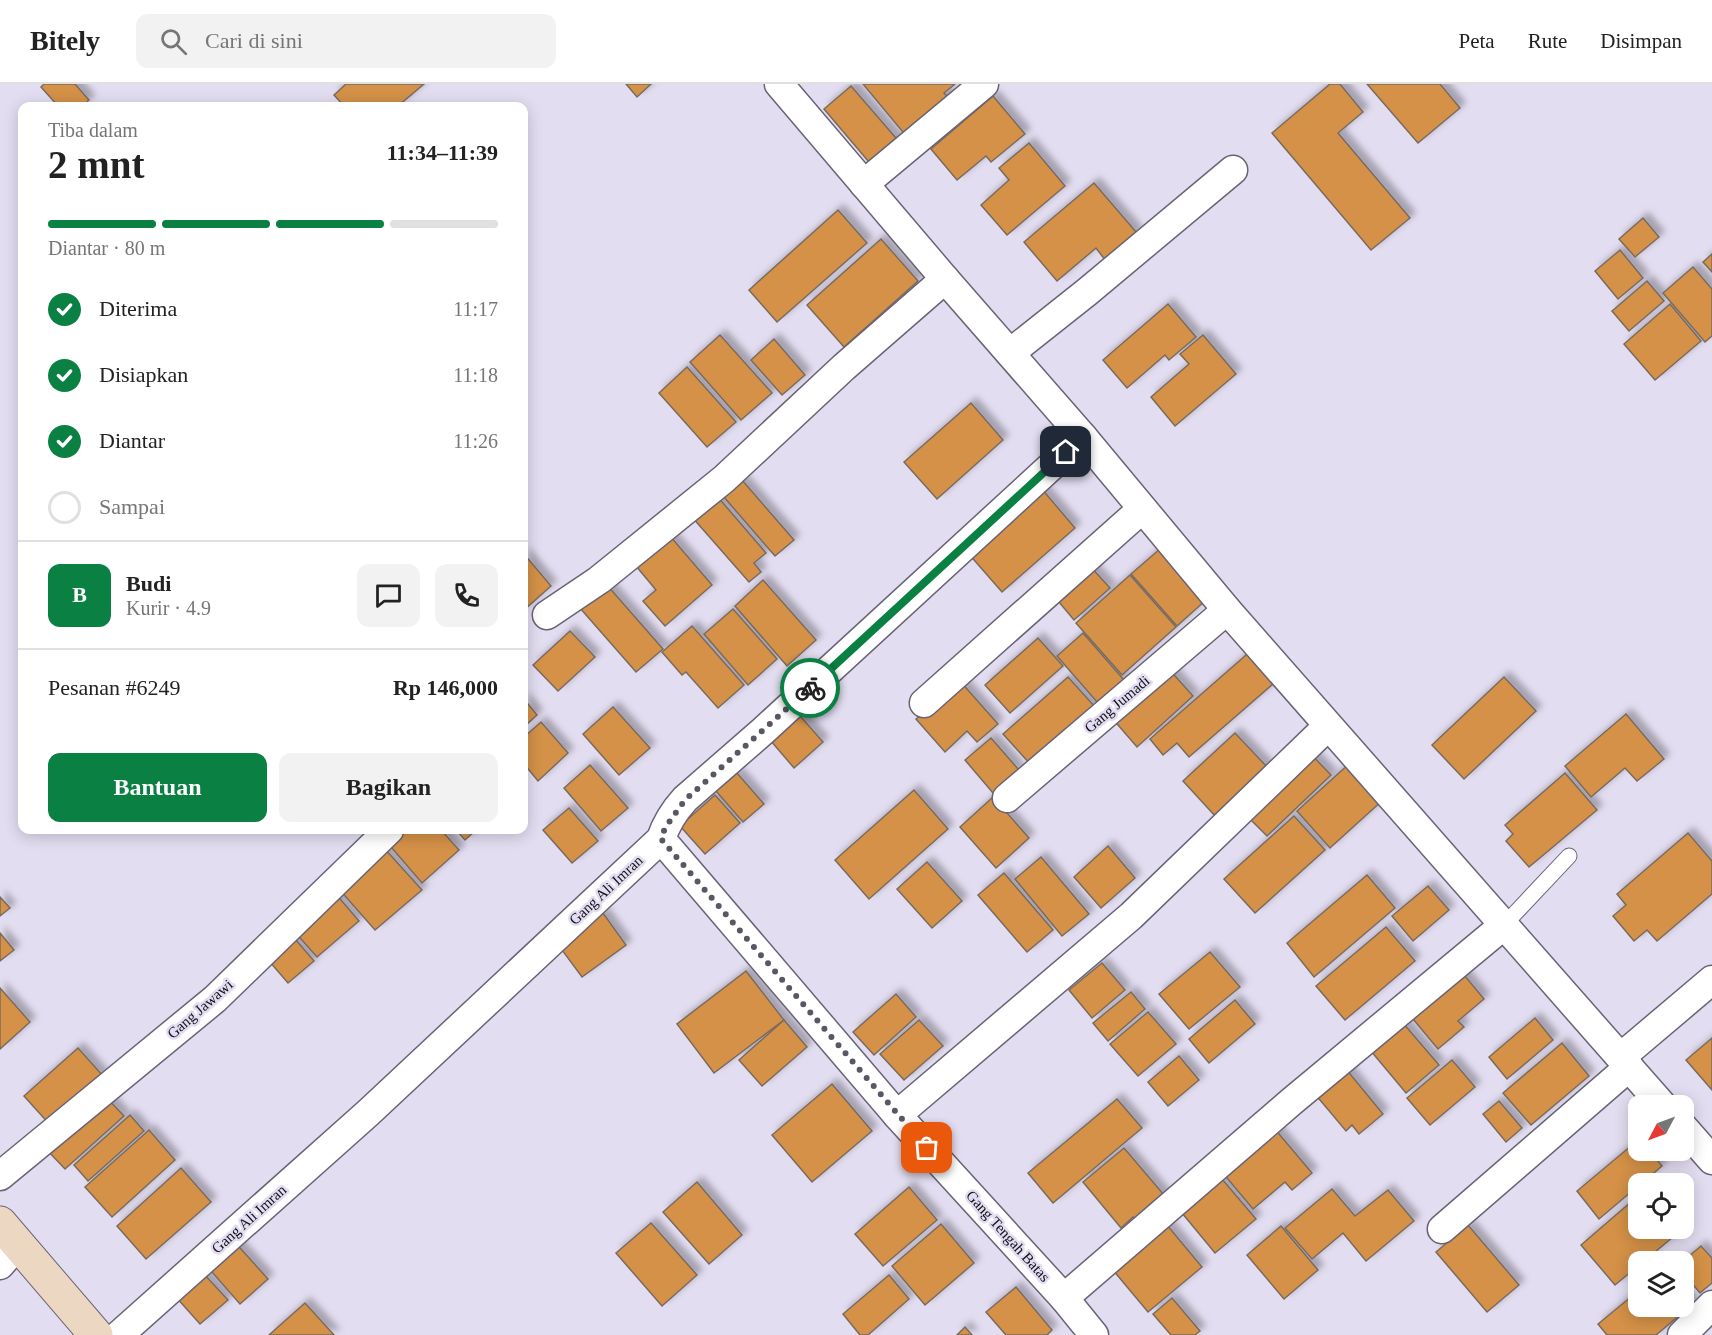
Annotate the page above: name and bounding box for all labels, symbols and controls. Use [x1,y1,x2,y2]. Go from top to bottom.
search box [136,14,556,68]
text: Bitely [30,25,100,56]
icon: search [157,25,190,58]
text: Cari di sini [205,28,303,53]
text: Peta [1459,29,1495,53]
text: Rute [1528,29,1567,53]
text: Disimpan [1600,29,1682,53]
text: Tiba dalam [48,119,138,141]
text: 11:34–11:39 [387,140,498,165]
text: 2 mnt [48,143,144,186]
text: Diantar · 80 m [48,237,165,259]
icon: check [48,293,81,326]
text: Diterima [99,296,177,321]
text: 11:17 [453,298,498,320]
icon: check [48,359,81,392]
text: Disiapkan [99,362,188,387]
text: 11:18 [453,364,498,386]
icon: check [48,425,81,458]
pin [1040,426,1091,477]
text: Diantar [99,428,165,453]
text: 11:26 [453,430,498,452]
icon: home [1049,435,1082,468]
text: Sampai [99,494,165,519]
button: chat [357,564,420,627]
button: phone [435,564,498,627]
text: Budi [126,571,171,596]
text: B [72,582,87,607]
text: Kurir · 4.9 [126,597,211,619]
courier [780,658,840,718]
icon: bike [794,672,827,705]
street label: Gang Jumadi [1081,672,1153,736]
text: Pesanan #6249 [48,675,181,700]
text: Rp 146,000 [393,675,498,700]
button: Bantuan [48,753,267,822]
button: Bagikan [279,753,498,822]
street label: Gang Ali Imran [566,852,646,928]
street label: Gang Jawawi [164,976,236,1042]
north arrow [1628,1095,1694,1161]
map controls [1628,1095,1694,1317]
pin [901,1122,952,1173]
icon: bag [910,1131,943,1164]
button: locate [1628,1173,1694,1239]
street label: Gang Ali Imran [209,1181,290,1256]
street label: Gang Tengah Batas [963,1187,1053,1285]
button: layers [1628,1251,1694,1317]

